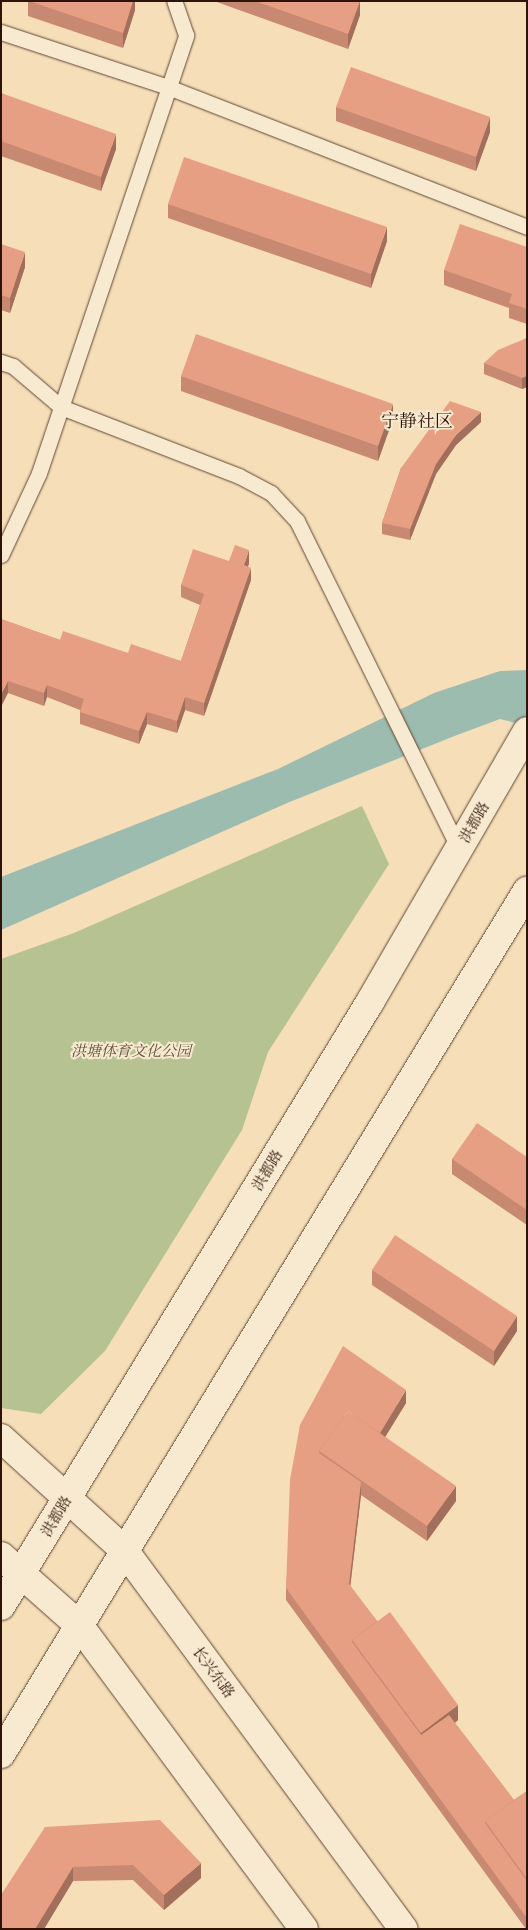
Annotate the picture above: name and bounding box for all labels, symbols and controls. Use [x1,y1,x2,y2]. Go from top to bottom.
district label: 宁静社区 [381,410,453,432]
street label: 洪都路 [455,798,493,846]
park label: 洪塘体育文化公园 [71,1042,191,1060]
street label: 洪都路 [248,1146,286,1194]
street label: 洪都路 [37,1492,75,1540]
street label: 长兴东路 [189,1642,239,1702]

